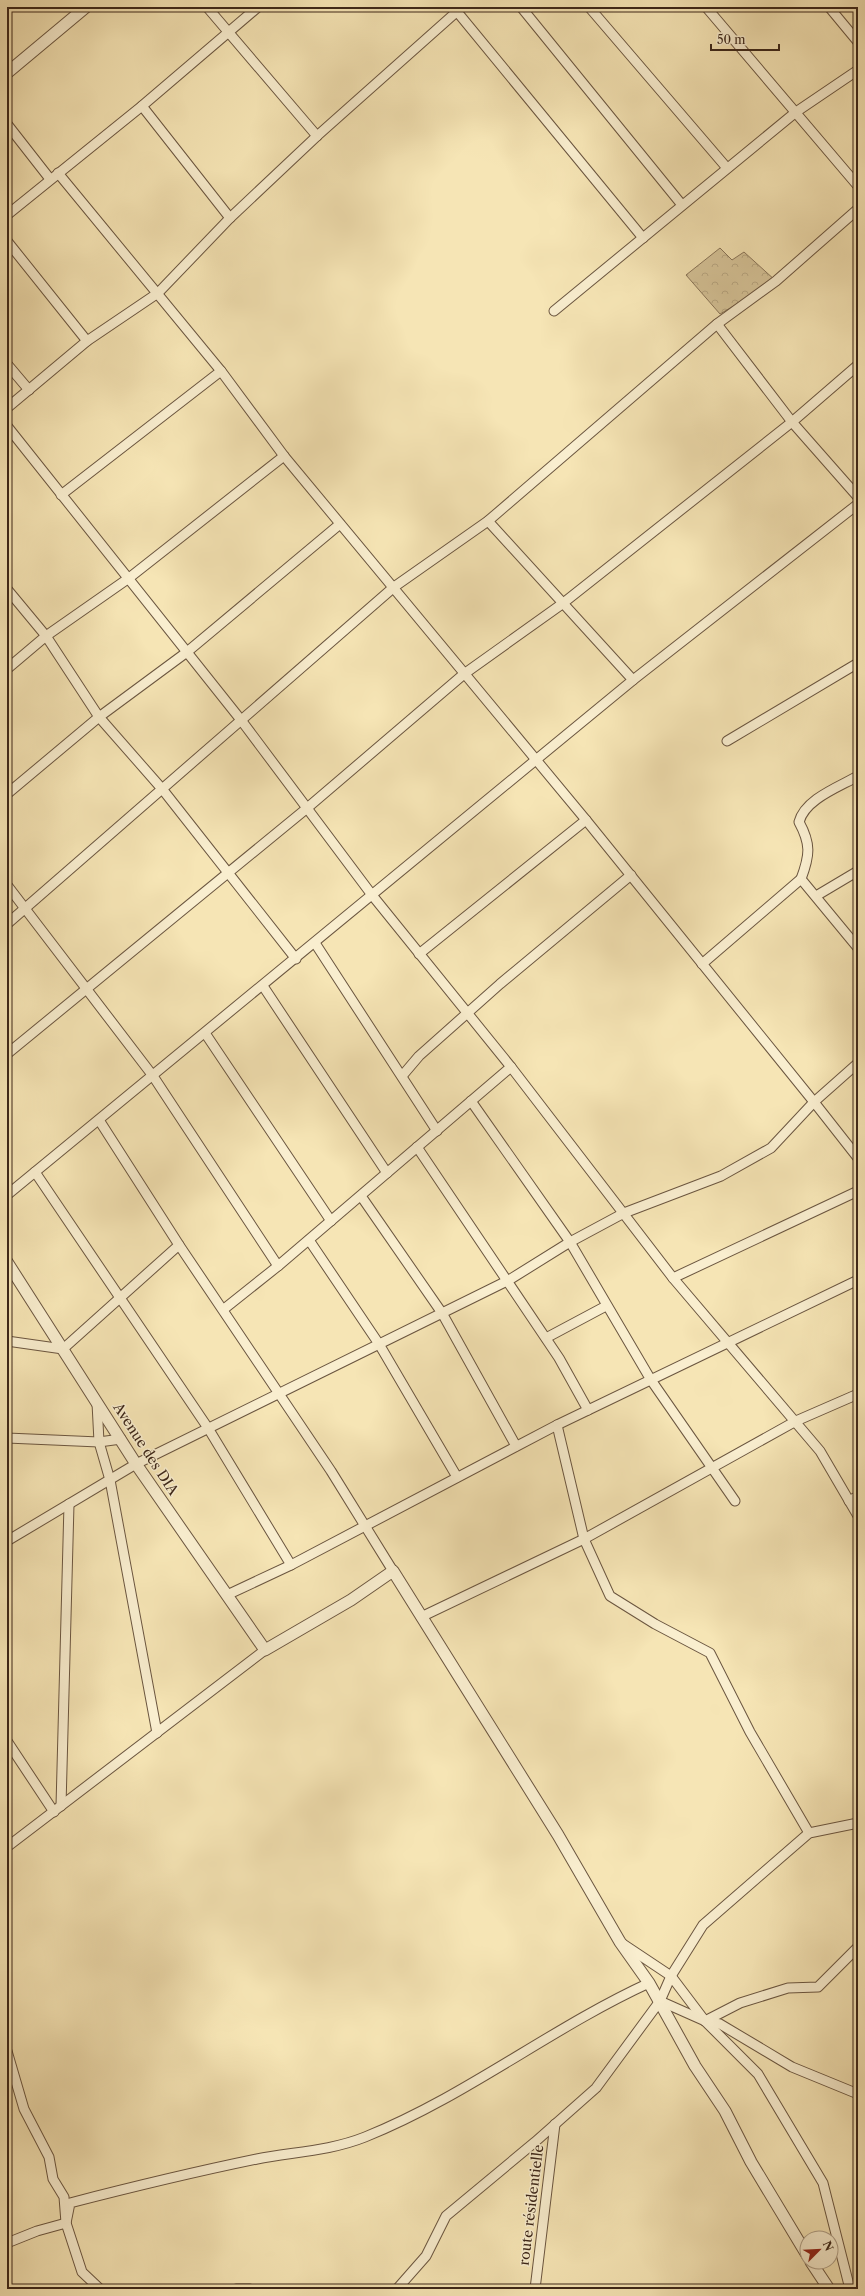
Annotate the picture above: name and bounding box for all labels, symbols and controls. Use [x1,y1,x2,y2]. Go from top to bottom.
scale bar [711,26,779,52]
text: 50 m [717,32,746,47]
street label: Avenue des DIA [109,1399,183,1499]
street label: route résidentielle [515,2143,547,2266]
north arrow [799,2230,839,2270]
text: N [820,2239,837,2254]

